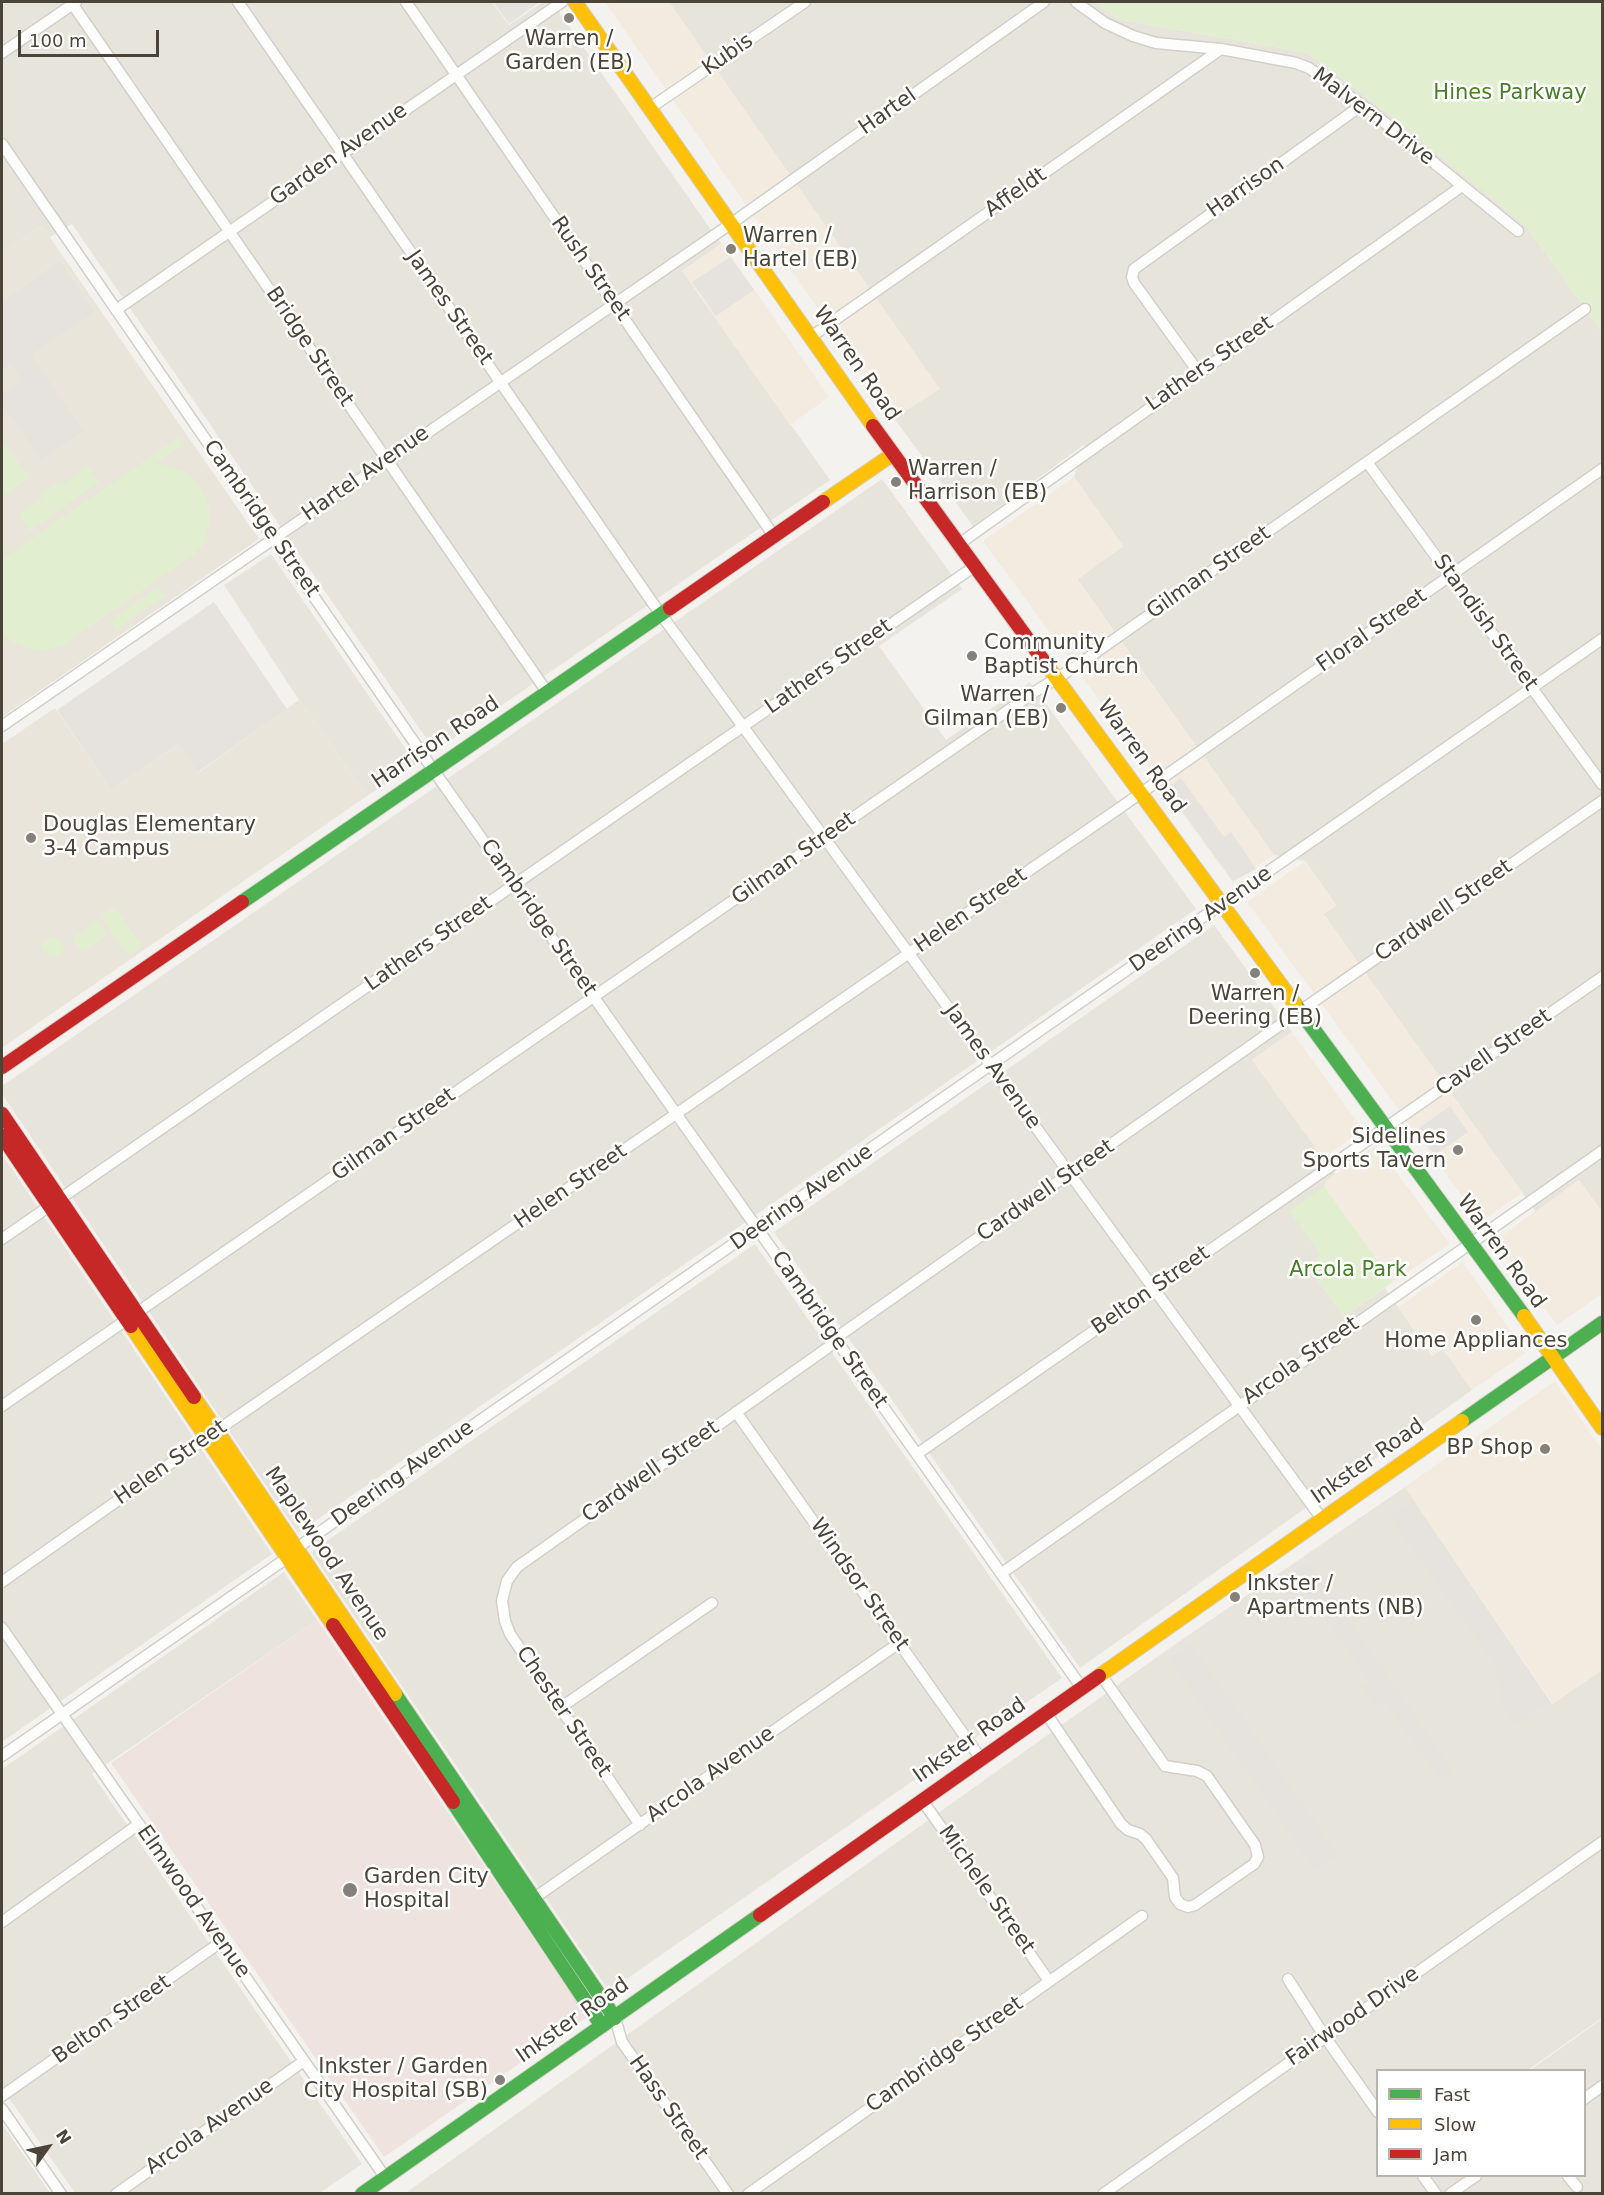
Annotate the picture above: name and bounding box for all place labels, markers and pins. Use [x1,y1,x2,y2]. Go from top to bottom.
marker: Warren / Garden (EB) [562,11,576,25]
place label: Warren / Garden (EB) [505,27,633,77]
place label: Warren / Hartel (EB) [743,224,858,274]
marker: Warren / Hartel (EB) [724,242,738,256]
place label: Warren / Harrison (EB) [908,457,1047,507]
marker: Warren / Harrison (EB) [889,475,903,489]
place label: Community Baptist Church [984,631,1139,681]
marker: Community Baptist Church [965,649,979,663]
place label: Warren / Gilman (EB) [924,683,1049,733]
marker: Warren / Gilman (EB) [1054,701,1068,715]
place label: Douglas Elementary 3-4 Campus [43,813,256,863]
marker: Douglas Elementary 3-4 Campus [24,831,38,845]
marker: Warren / Deering (EB) [1248,966,1262,980]
place label: Warren / Deering (EB) [1188,982,1322,1032]
place label: Sidelines Sports Tavern [1303,1125,1446,1175]
marker: Sidelines Sports Tavern [1451,1143,1465,1157]
marker: Home Appliances [1469,1313,1483,1327]
place label: Home Appliances [1385,1329,1567,1355]
place label: BP Shop [1446,1436,1533,1462]
marker: BP Shop [1538,1442,1552,1456]
place label: Inkster / Apartments (NB) [1247,1572,1423,1622]
marker: Inkster / Apartments (NB) [1228,1590,1242,1604]
place label: Garden City Hospital [364,1865,489,1915]
marker: Garden City Hospital [341,1881,359,1899]
place label: Inkster / Garden City Hospital (SB) [304,2055,488,2105]
marker: Inkster / Garden City Hospital (SB) [493,2073,507,2087]

